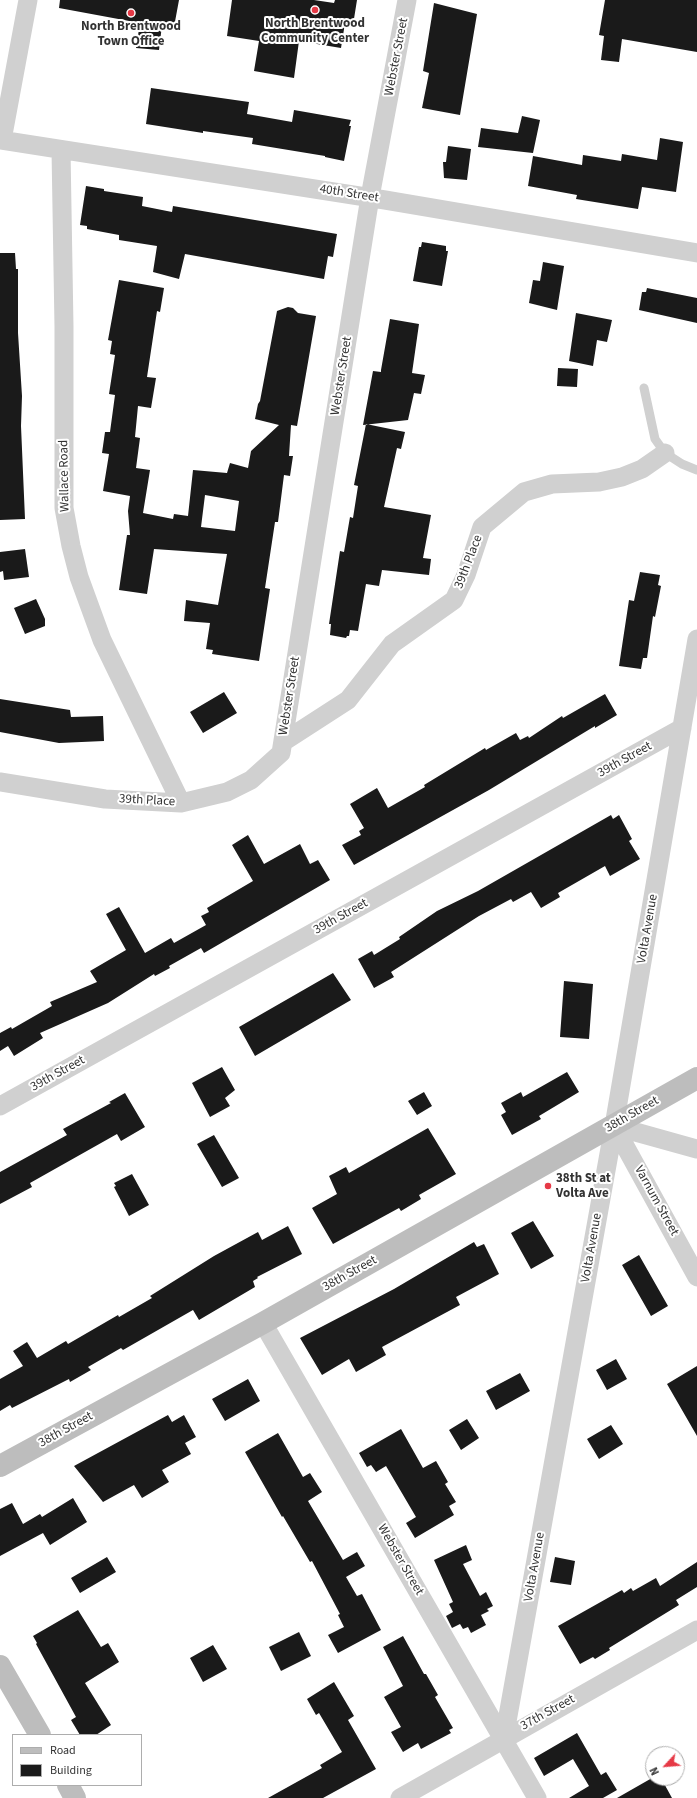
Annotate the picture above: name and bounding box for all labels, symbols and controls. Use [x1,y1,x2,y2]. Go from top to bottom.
marker: North Brentwood Community Center [310,5,320,15]
marker: North Brentwood Town Office [126,8,136,18]
place label: North Brentwood Community Center [261,16,369,47]
street label: Webster Street [382,17,412,97]
place label: North Brentwood Town Office [81,19,181,50]
street label: 40th Street [318,182,380,206]
street label: Webster Street [328,336,356,416]
street label: Wallace Road [57,440,73,512]
street label: 39th Place [452,533,486,591]
street label: Webster Street [276,656,304,736]
street label: 39th Street [595,739,655,781]
street label: 39th Place [118,792,176,810]
street label: Volta Avenue [634,893,662,965]
street label: 39th Street [311,896,371,938]
street label: 39th Street [28,1053,88,1095]
street label: 38th Street [602,1093,662,1137]
street label: Varnum Street [630,1163,682,1239]
place label: 38th St at Volta Ave [556,1171,611,1202]
marker: 38th St at Volta Ave [543,1181,553,1191]
street label: Volta Avenue [578,1212,606,1284]
street label: 38th Street [320,1253,380,1295]
street label: 38th Street [36,1409,96,1451]
street label: Webster Street [373,1522,427,1598]
street label: Volta Avenue [521,1531,549,1603]
street label: 37th Street [518,1692,578,1734]
legend [12,1734,142,1786]
text: Road [50,1742,76,1759]
north arrow [645,1746,685,1786]
text: Building [50,1762,92,1779]
text: N [646,1764,663,1778]

